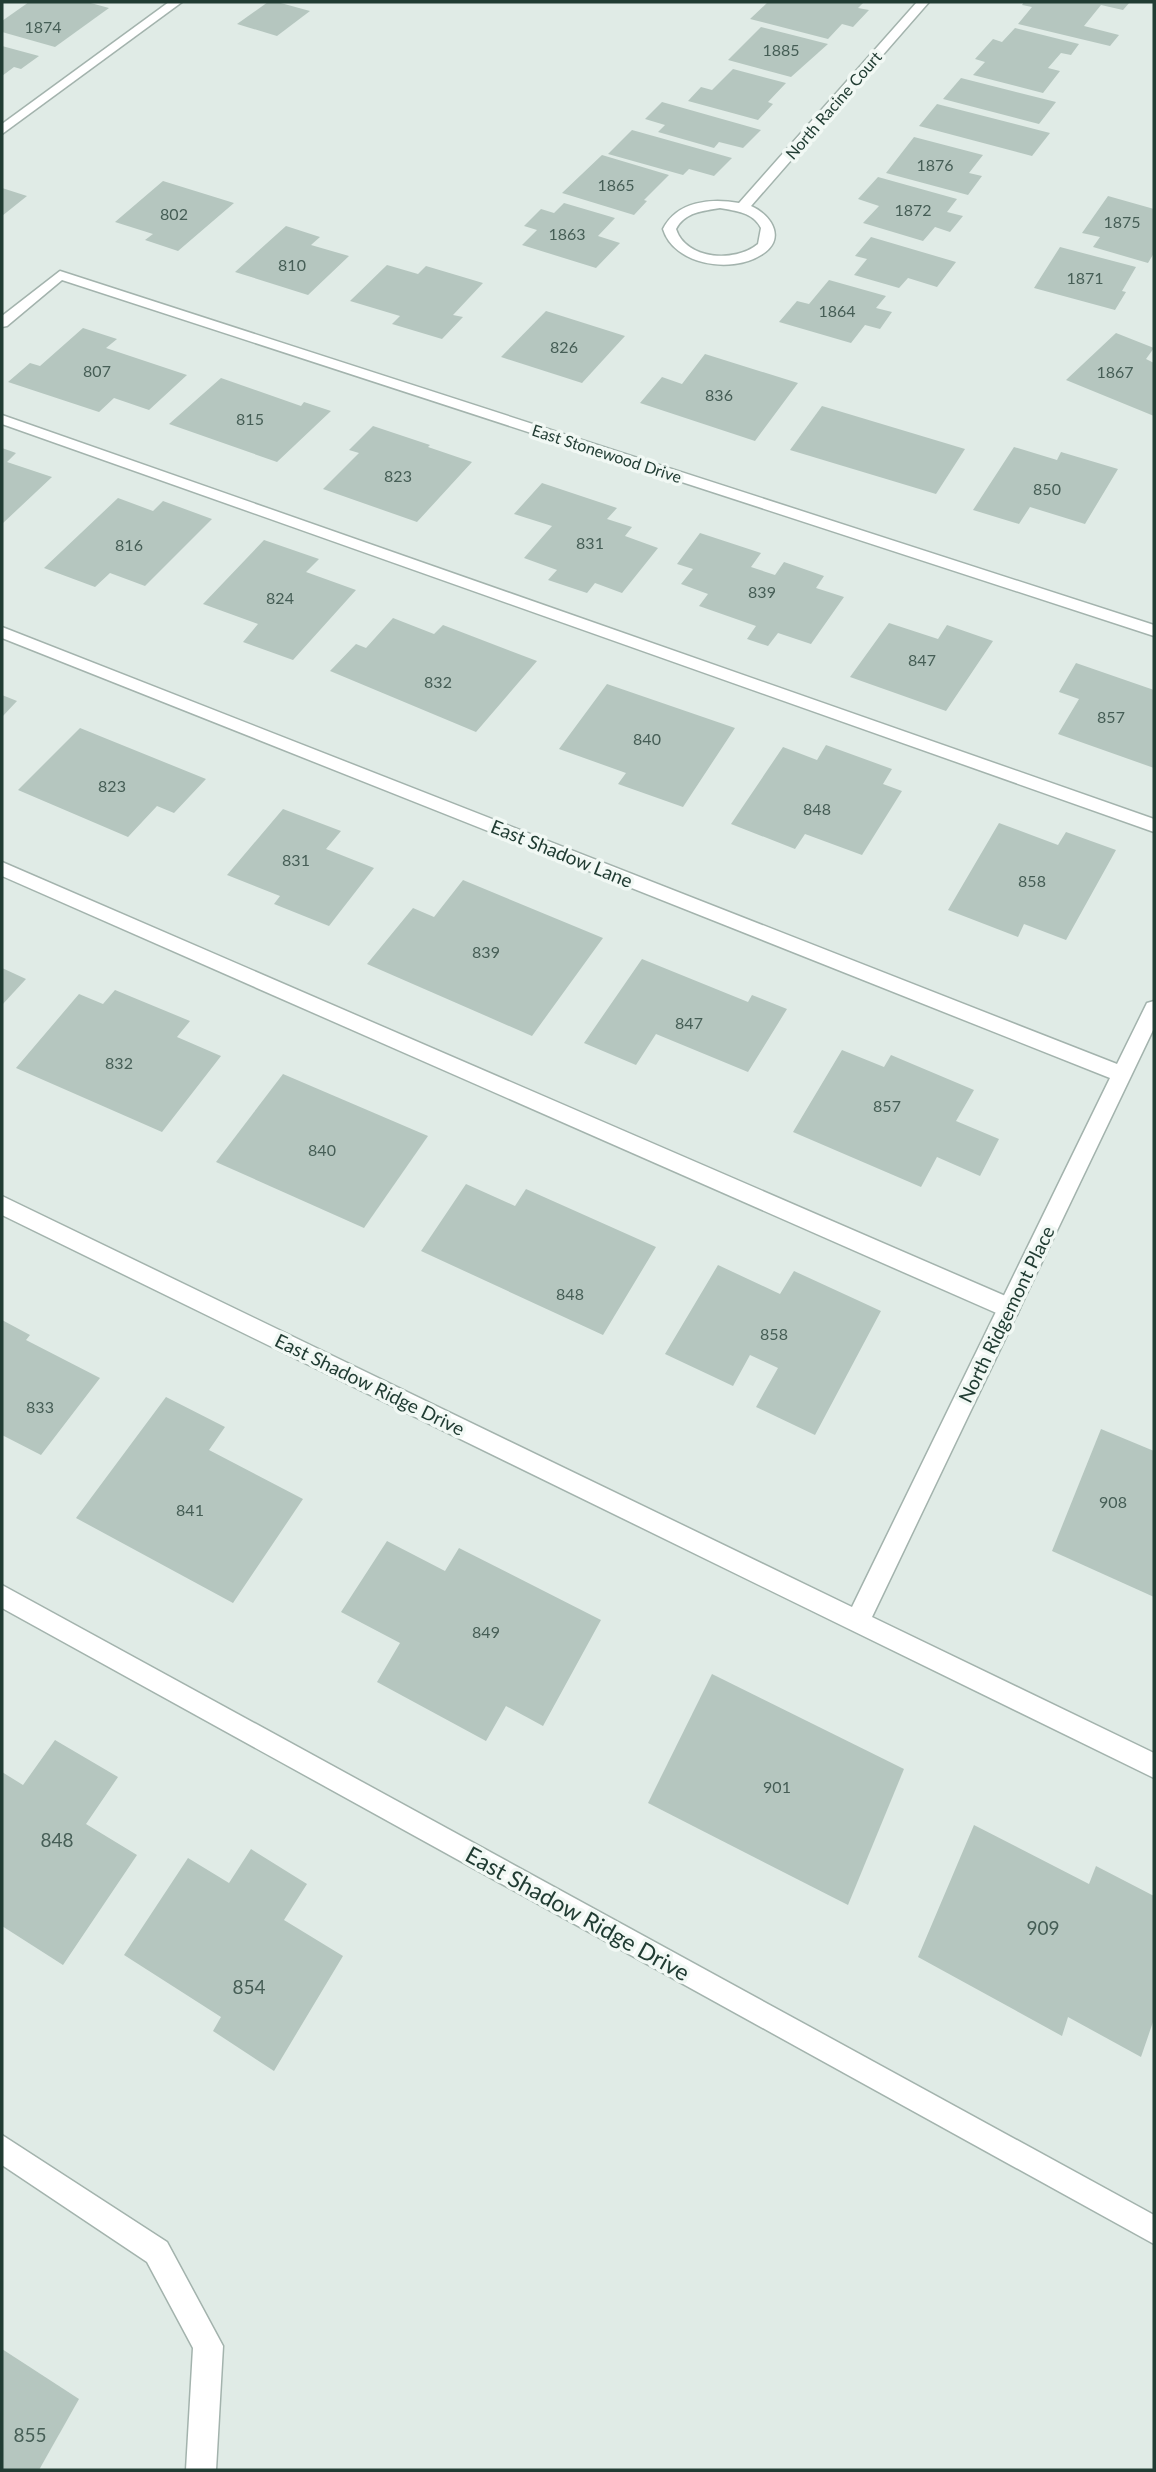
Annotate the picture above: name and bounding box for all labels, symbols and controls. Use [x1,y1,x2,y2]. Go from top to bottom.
house number: 1874 [24,17,62,36]
house number: 1885 [762,40,800,59]
street label: North Racine Court [781,47,885,163]
house number: 1876 [916,155,954,174]
house number: 1865 [597,175,635,194]
house number: 1872 [894,200,932,219]
house number: 802 [160,204,188,223]
house number: 1875 [1103,212,1141,231]
house number: 1863 [548,224,586,243]
house number: 810 [278,255,306,274]
house number: 1871 [1066,268,1104,287]
house number: 1864 [818,301,856,320]
house number: 826 [550,337,578,356]
house number: 807 [83,361,111,380]
house number: 1867 [1096,362,1134,381]
house number: 836 [705,385,733,404]
house number: 815 [236,409,264,428]
street label: East Stonewood Drive [530,420,684,486]
house number: 823 [384,466,412,485]
house number: 850 [1033,479,1061,498]
house number: 831 [576,533,604,552]
house number: 816 [115,535,143,554]
house number: 839 [748,582,776,601]
house number: 824 [266,588,294,607]
house number: 847 [908,650,936,669]
house number: 832 [424,672,452,691]
house number: 857 [1097,707,1125,726]
house number: 840 [633,729,661,748]
house number: 823 [98,776,126,795]
house number: 848 [803,799,831,818]
street label: East Shadow Lane [488,814,636,892]
house number: 831 [282,850,310,869]
house number: 858 [1018,871,1046,890]
house number: 839 [472,942,500,961]
house number: 847 [675,1013,703,1032]
house number: 832 [105,1053,133,1072]
house number: 857 [873,1096,901,1115]
house number: 840 [308,1140,336,1159]
street label: North Ridgemont Place [953,1222,1059,1406]
house number: 848 [556,1284,584,1303]
house number: 858 [760,1324,788,1343]
street label: East Shadow Ridge Drive [271,1328,469,1440]
house number: 833 [26,1397,54,1416]
house number: 908 [1099,1492,1127,1511]
house number: 841 [176,1500,204,1519]
house number: 849 [472,1622,500,1641]
house number: 901 [763,1777,791,1796]
house number: 848 [40,1828,74,1851]
street label: East Shadow Ridge Drive [461,1840,695,1986]
house number: 909 [1026,1916,1060,1939]
house number: 854 [232,1975,266,1998]
house number: 855 [13,2423,47,2446]

